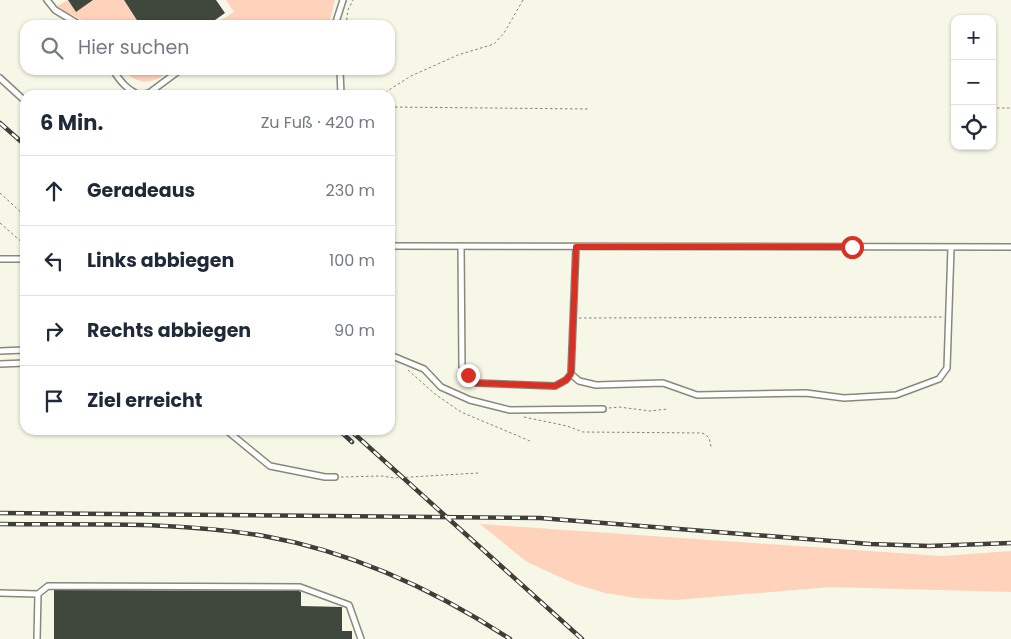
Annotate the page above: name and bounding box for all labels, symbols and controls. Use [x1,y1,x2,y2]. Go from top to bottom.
map controls [951,15,996,150]
button: + [951,15,996,60]
search box [20,20,395,75]
icon: search [38,34,66,62]
text: Hier suchen [78,34,189,61]
button: − [951,60,996,105]
button: locate [951,105,996,150]
text: 6 Min. [40,108,103,137]
text: Zu Fuß · 420 m [261,111,375,134]
icon: ahead [40,177,68,205]
text: Geradeaus [87,177,195,204]
text: 230 m [326,179,375,202]
route start [841,236,864,259]
icon: left [40,247,68,275]
text: Links abbiegen [87,247,234,274]
text: 100 m [329,249,375,272]
icon: right [40,317,68,345]
text: Rechts abbiegen [87,317,251,344]
text: 90 m [334,319,375,342]
route end [457,364,480,387]
icon: arrive [40,387,68,415]
text: Ziel erreicht [87,387,203,414]

